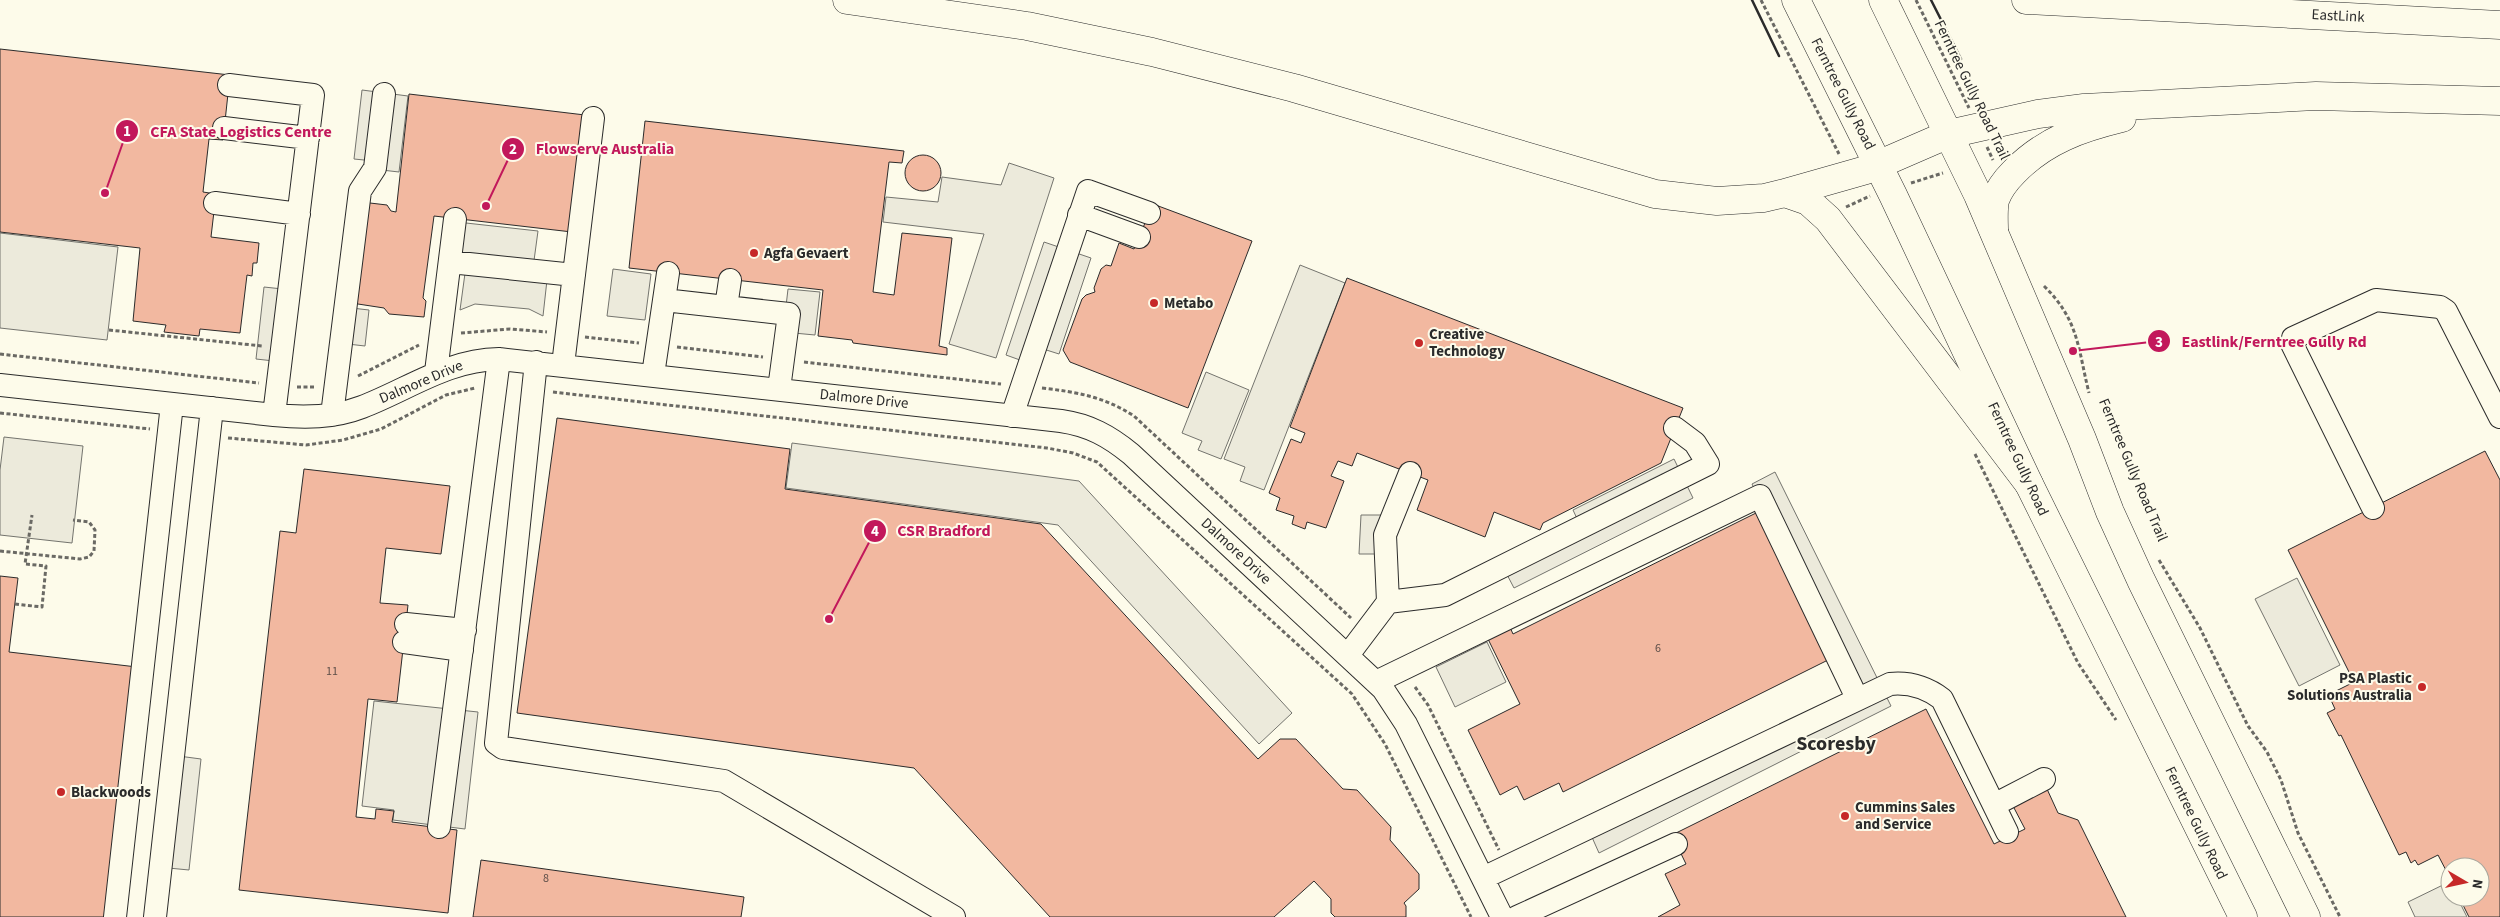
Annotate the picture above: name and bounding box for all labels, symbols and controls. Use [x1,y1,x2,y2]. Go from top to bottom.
street label: EastLink [2311,4,2366,28]
street label: Ferntree Gully Road Trail [1929,16,2015,164]
street label: Ferntree Gully Road [1806,34,1880,154]
callout: CFA State Logistics Centre [115,116,341,147]
text: 1 [123,121,131,142]
text: CFA State Logistics Centre [150,121,332,143]
callout: Flowserve Australia [501,133,684,164]
text: Flowserve Australia [536,138,674,160]
text: 2 [509,139,517,160]
place label: Agfa Gevaert [763,243,849,264]
marker: Agfa Gevaert [748,247,760,259]
place label: Metabo [1164,293,1213,314]
marker: Metabo [1148,297,1160,309]
place label: Creative Technology [1429,324,1505,362]
callout: Eastlink/Ferntree Gully Rd [2147,326,2377,357]
text: Eastlink/Ferntree Gully Rd [2181,331,2367,353]
text: 3 [2155,332,2163,353]
marker: Creative Technology [1413,337,1425,349]
street label: Dalmore Drive [376,355,466,409]
street label: Dalmore Drive [819,384,909,414]
street label: Ferntree Gully Road Trail [2093,395,2173,545]
street label: Ferntree Gully Road [1982,399,2054,519]
street label: Dalmore Drive [1196,513,1276,589]
callout: CSR Bradford [863,515,1001,546]
text: CSR Bradford [897,520,991,542]
text: 4 [871,521,879,542]
house number: 6 [1655,640,1661,657]
house number: 11 [326,663,338,680]
place label: PSA Plastic Solutions Australia [2287,668,2412,706]
marker: PSA Plastic Solutions Australia [2416,681,2428,693]
district label: Scoresby [1796,730,1876,758]
street label: Ferntree Gully Road [2160,763,2232,883]
place label: Blackwoods [71,782,151,803]
marker: Blackwoods [55,786,67,798]
place label: Cummins Sales and Service [1855,797,1955,835]
marker: Cummins Sales and Service [1839,810,1851,822]
north arrow [2440,857,2490,907]
house number: 8 [543,870,549,887]
text: N [2466,878,2487,890]

